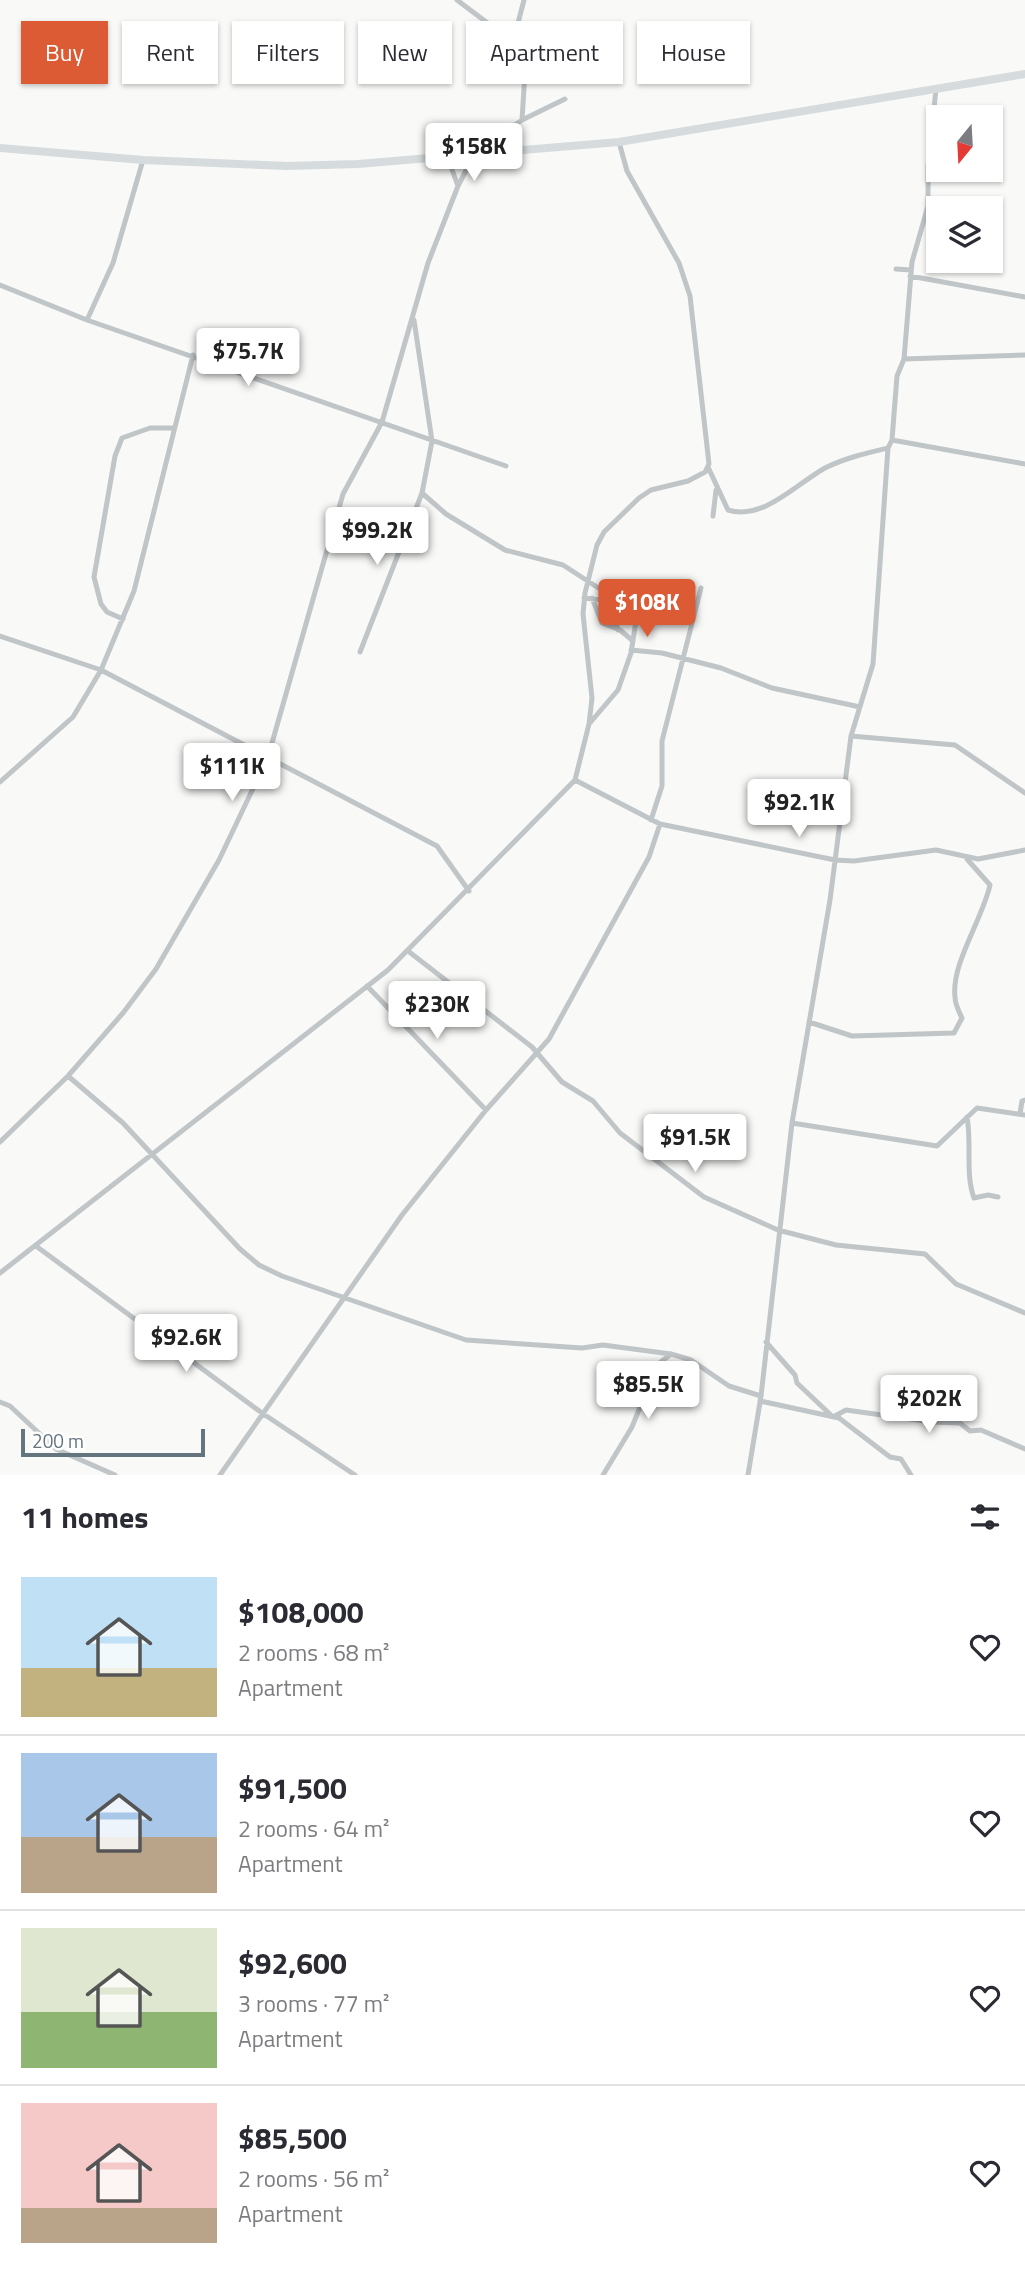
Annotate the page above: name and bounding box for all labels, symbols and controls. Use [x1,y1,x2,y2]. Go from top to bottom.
chip: Buy [21,21,108,84]
chip: Rent [122,21,218,84]
chip: Filters [232,21,344,84]
chip: New [358,21,452,84]
chip: Apartment [466,21,623,84]
chip: House [637,21,750,84]
north arrow [926,105,1003,182]
map controls [926,105,1003,273]
pin: $158K [425,124,523,183]
text: $158K [441,128,507,163]
button: layers [926,196,1003,273]
pin: $75.7K [191,328,305,388]
text: $75.7K [212,333,284,368]
pin: $99.2K [320,508,434,567]
text: $99.2K [341,512,413,547]
pin: $108K [598,580,696,639]
text: $108K [614,584,680,619]
pin: $111K [183,744,281,803]
text: $111K [199,748,265,783]
pin: $92.1K [742,780,856,839]
text: $92.1K [763,784,835,819]
pin: $230K [388,982,486,1041]
text: $230K [404,986,470,1021]
pin: $91.5K [638,1114,752,1174]
text: $91.5K [659,1119,731,1154]
pin: $92.6K [129,1314,243,1374]
text: $92.6K [150,1319,222,1354]
pin: $85.5K [591,1362,705,1421]
text: $85.5K [612,1366,684,1401]
pin: $202K [880,1376,978,1435]
text: $202K [896,1380,962,1415]
scale bar [21,1426,205,1458]
text: 200 m [32,1426,84,1455]
text: 11 homes [21,1494,148,1540]
icon: filters [966,1498,1004,1536]
text: $108,000 [238,1589,364,1635]
icon: home [77,1605,161,1689]
icon: heart [966,1628,1004,1666]
text: 2 rooms · 68 m² [238,1635,389,1670]
text: Apartment [238,1670,343,1705]
text: $91,500 [238,1765,347,1811]
icon: home [77,1781,161,1865]
icon: heart [966,1804,1004,1842]
text: 2 rooms · 64 m² [238,1811,389,1846]
text: Apartment [238,1846,343,1881]
text: $92,600 [238,1940,347,1986]
icon: home [77,1956,161,2040]
icon: heart [966,1979,1004,2017]
text: 3 rooms · 77 m² [238,1986,389,2021]
text: Apartment [238,2021,343,2056]
text: $85,500 [238,2115,347,2161]
icon: home [77,2131,161,2215]
icon: heart [966,2154,1004,2192]
text: 2 rooms · 56 m² [238,2161,389,2196]
text: Apartment [238,2196,343,2231]

